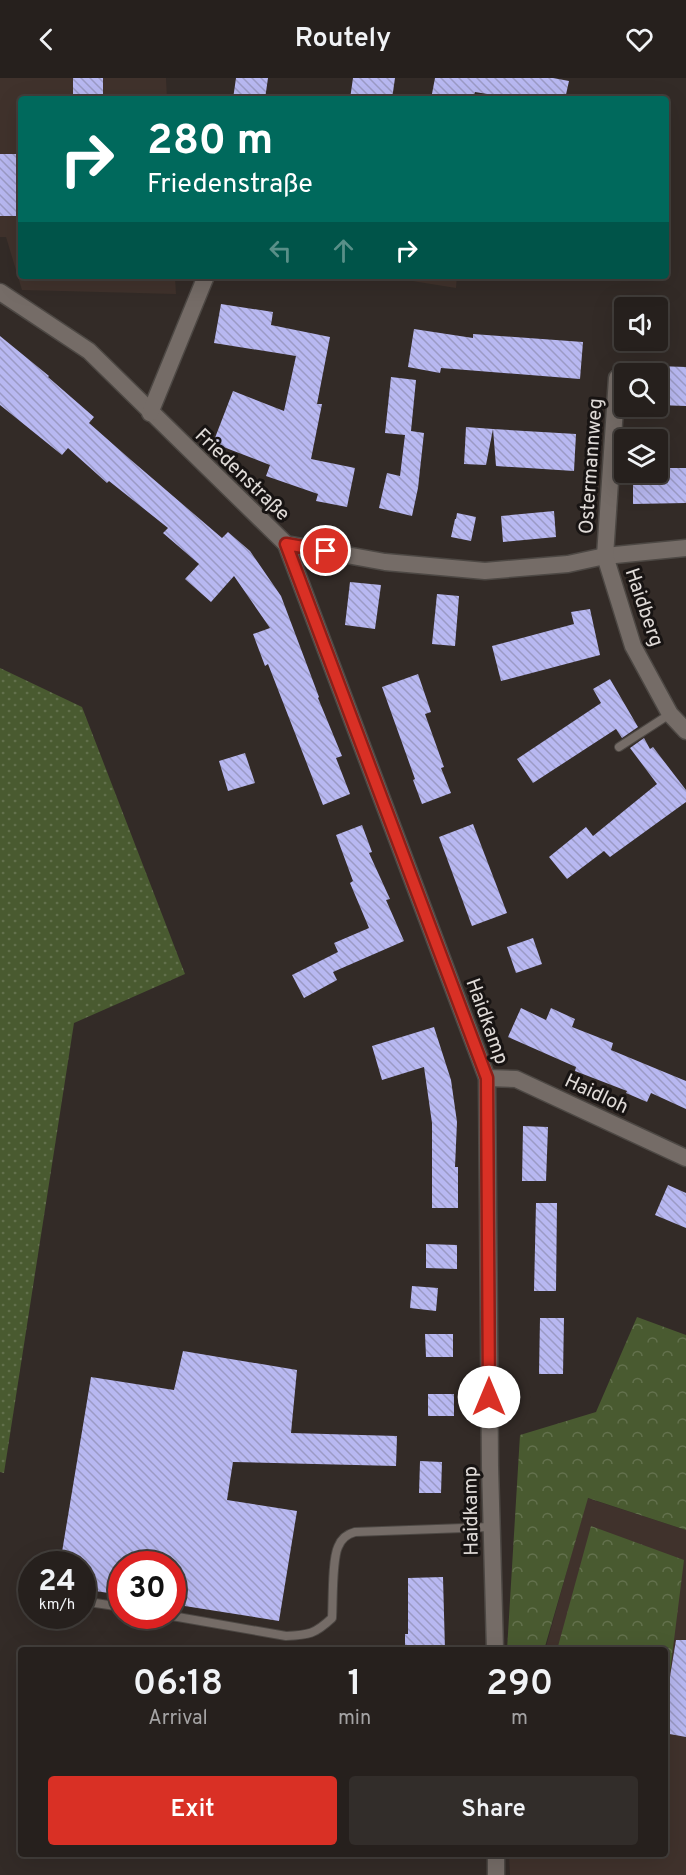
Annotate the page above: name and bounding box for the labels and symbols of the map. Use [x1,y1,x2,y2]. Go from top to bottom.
street label: Ostermannweg [574,397,610,535]
street label: Friedenstraße [188,423,295,527]
pin [300,525,351,576]
street label: Haidberg [618,565,669,650]
street label: Haidkamp [459,975,514,1068]
street label: Haidloh [560,1069,632,1121]
position arrow [457,1365,521,1429]
street label: Haidkamp [458,1466,486,1556]
speed limit sign: 30 [108,1551,186,1629]

